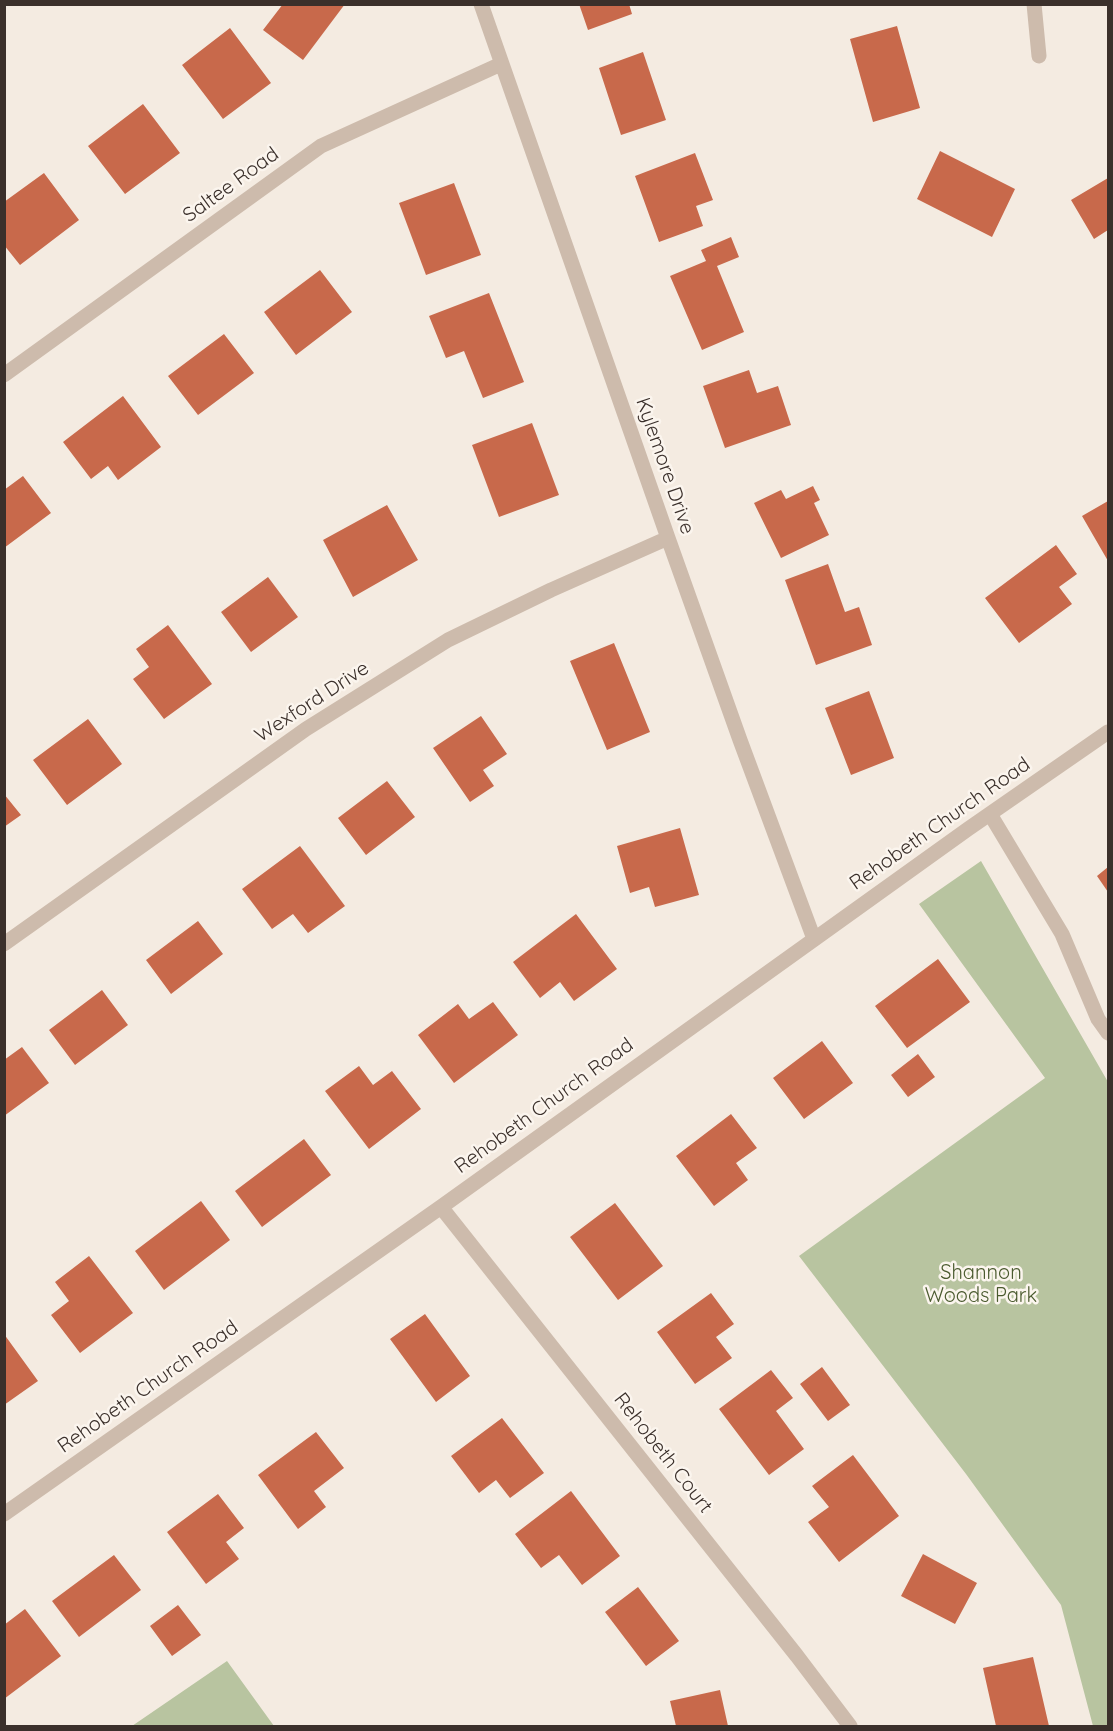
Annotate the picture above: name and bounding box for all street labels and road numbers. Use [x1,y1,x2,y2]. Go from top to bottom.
street label: Saltee Road [179,142,283,228]
street label: Kylemore Drive [630,395,700,537]
street label: Wexford Drive [250,656,374,748]
street label: Rehobeth Church Road [845,753,1035,895]
street label: Rehobeth Church Road [450,1033,638,1179]
street label: Rehobeth Church Road [53,1316,243,1458]
street label: Rehobeth Court [609,1388,717,1518]

